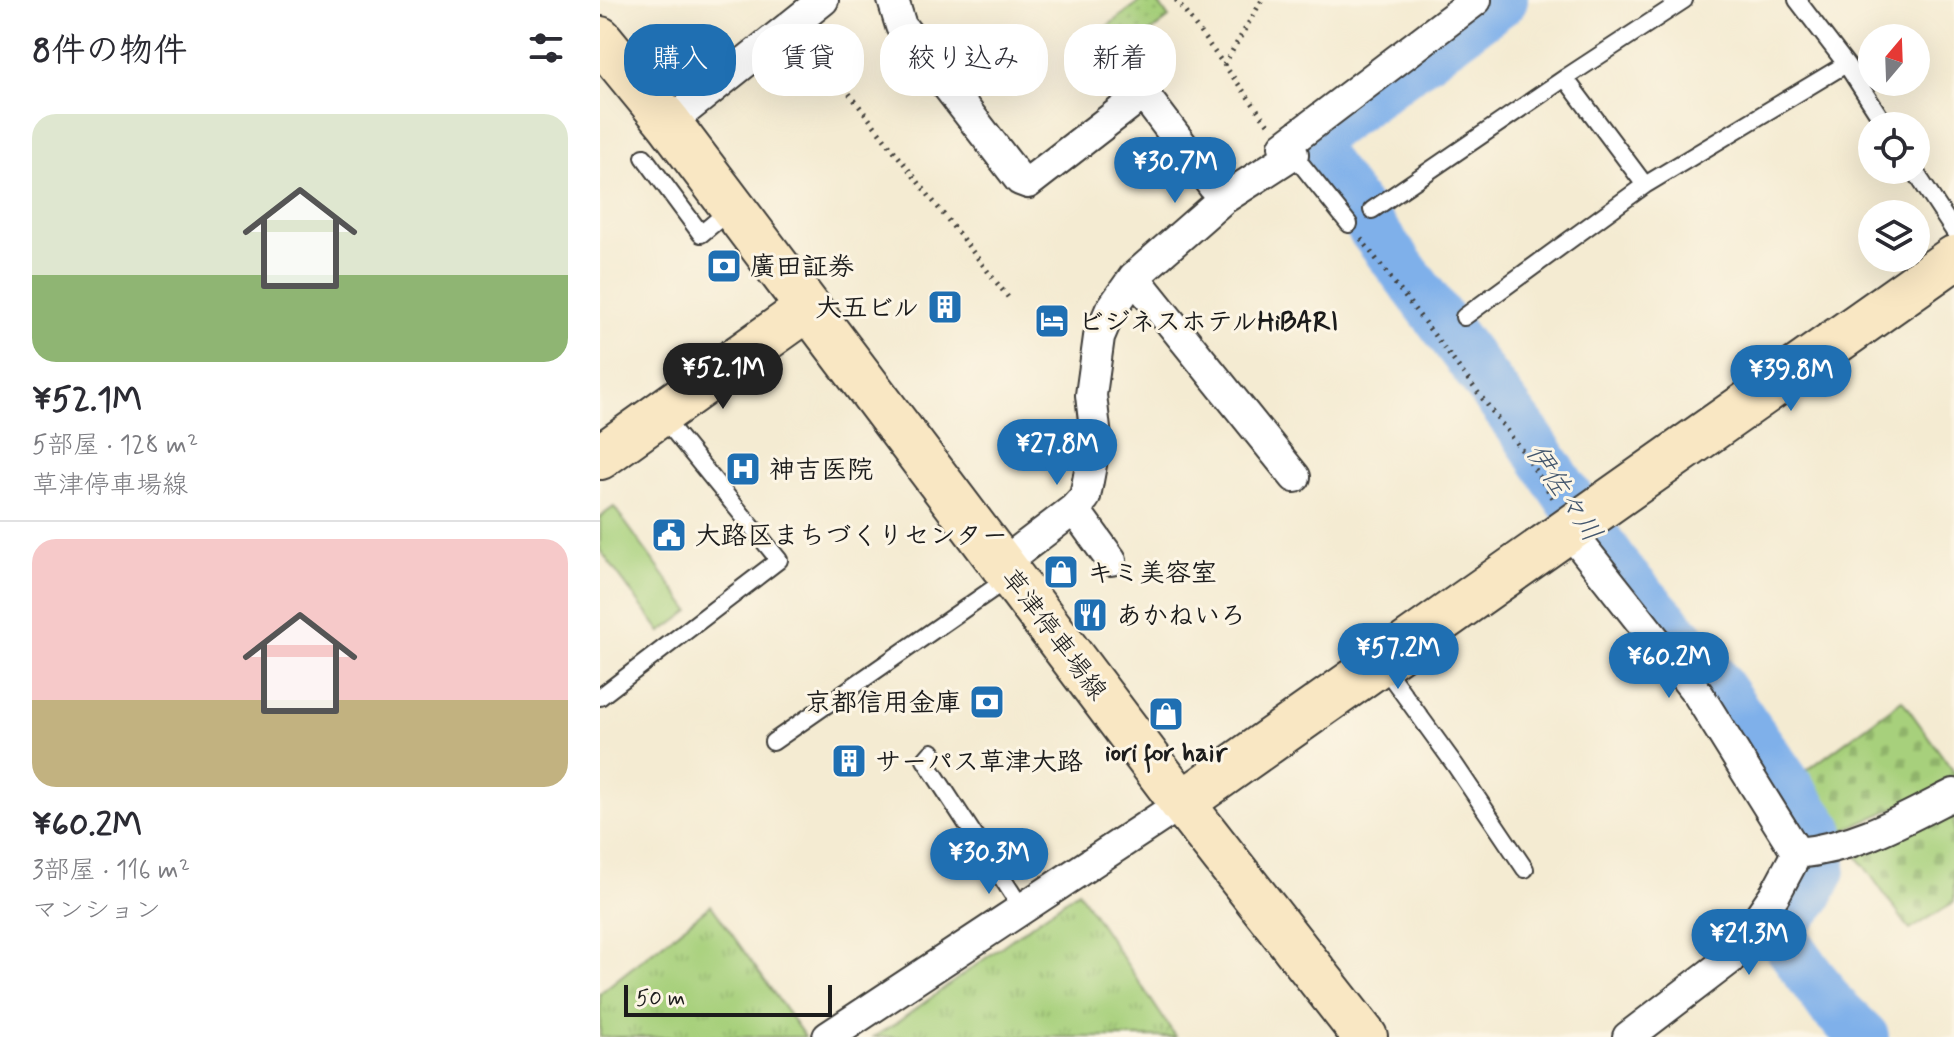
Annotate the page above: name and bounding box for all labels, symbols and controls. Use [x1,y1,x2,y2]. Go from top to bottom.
chip: 購入 [624,24,736,96]
chip: 賃貸 [752,24,864,96]
chip: 絞り込み [880,24,1048,96]
chip: 新着 [1064,24,1176,96]
north arrow [1858,24,1930,96]
map controls [1858,24,1930,272]
icon: filters [524,26,568,70]
text: 8件の物件 [32,29,187,74]
button: locate [1858,112,1930,184]
pin: ¥30.7M [1110,137,1240,205]
text: ¥30.7M [1132,146,1218,180]
icon: home [228,166,372,310]
button: layers [1858,200,1930,272]
bank icon: 廣田証券 [705,247,743,285]
place label: 廣田証券 [750,251,854,285]
building icon: 大五ビル [926,288,964,326]
place label: 大五ビル [816,292,919,326]
hotel icon: ビジネスホテルHiBARI [1033,302,1071,340]
place label: ビジネスホテルHiBARI [1078,306,1338,340]
pin: ¥52.1M [658,343,788,411]
pin: ¥39.8M [1726,345,1856,413]
text: ¥52.1M [681,352,765,386]
text: ¥39.8M [1748,354,1834,388]
text: ¥52.1M [32,378,142,423]
pin: ¥27.8M [992,419,1122,487]
text: ¥27.8M [1015,428,1099,462]
text: 5部屋 · 128 m² [32,429,198,463]
water label: 伊佐々川 [1516,437,1610,550]
hospital icon: 神吉医院 [724,450,762,488]
place label: 神吉医院 [769,454,873,488]
text: 草津停車場線 [32,469,188,503]
public building icon: 大路区まちづくりセンター [650,516,688,554]
place label: 大路区まちづくりセンター [695,520,1008,554]
shop icon: キミ美容室 [1042,553,1080,591]
place label: キミ美容室 [1087,557,1217,591]
street label: 草津停車場線 [993,563,1114,708]
icon: home [228,591,372,735]
restaurant icon: あかねいろ [1071,596,1109,634]
place label: あかねいろ [1116,600,1246,634]
pin: ¥57.2M [1333,623,1463,691]
text: ¥57.2M [1356,632,1440,666]
pin: ¥60.2M [1604,632,1734,700]
text: ¥60.2M [1627,641,1711,675]
bank icon: 京都信用金庫 [968,683,1006,721]
place label: 京都信用金庫 [805,687,961,721]
shop icon: iori for hair [1147,695,1185,733]
place label: iori for hair [1105,737,1228,773]
building icon: サーパス草津大路 [830,742,868,780]
place label: サーパス草津大路 [875,746,1083,780]
text: ¥60.2M [32,803,142,848]
pin: ¥30.3M [924,828,1054,896]
text: ¥30.3M [948,837,1030,871]
text: 3部屋 · 116 m² [32,854,190,888]
text: マンション [32,894,161,928]
pin: ¥21.3M [1684,909,1814,977]
text: ¥21.3M [1710,918,1788,952]
scale bar [624,981,832,1017]
text: 50 m [636,985,685,1013]

